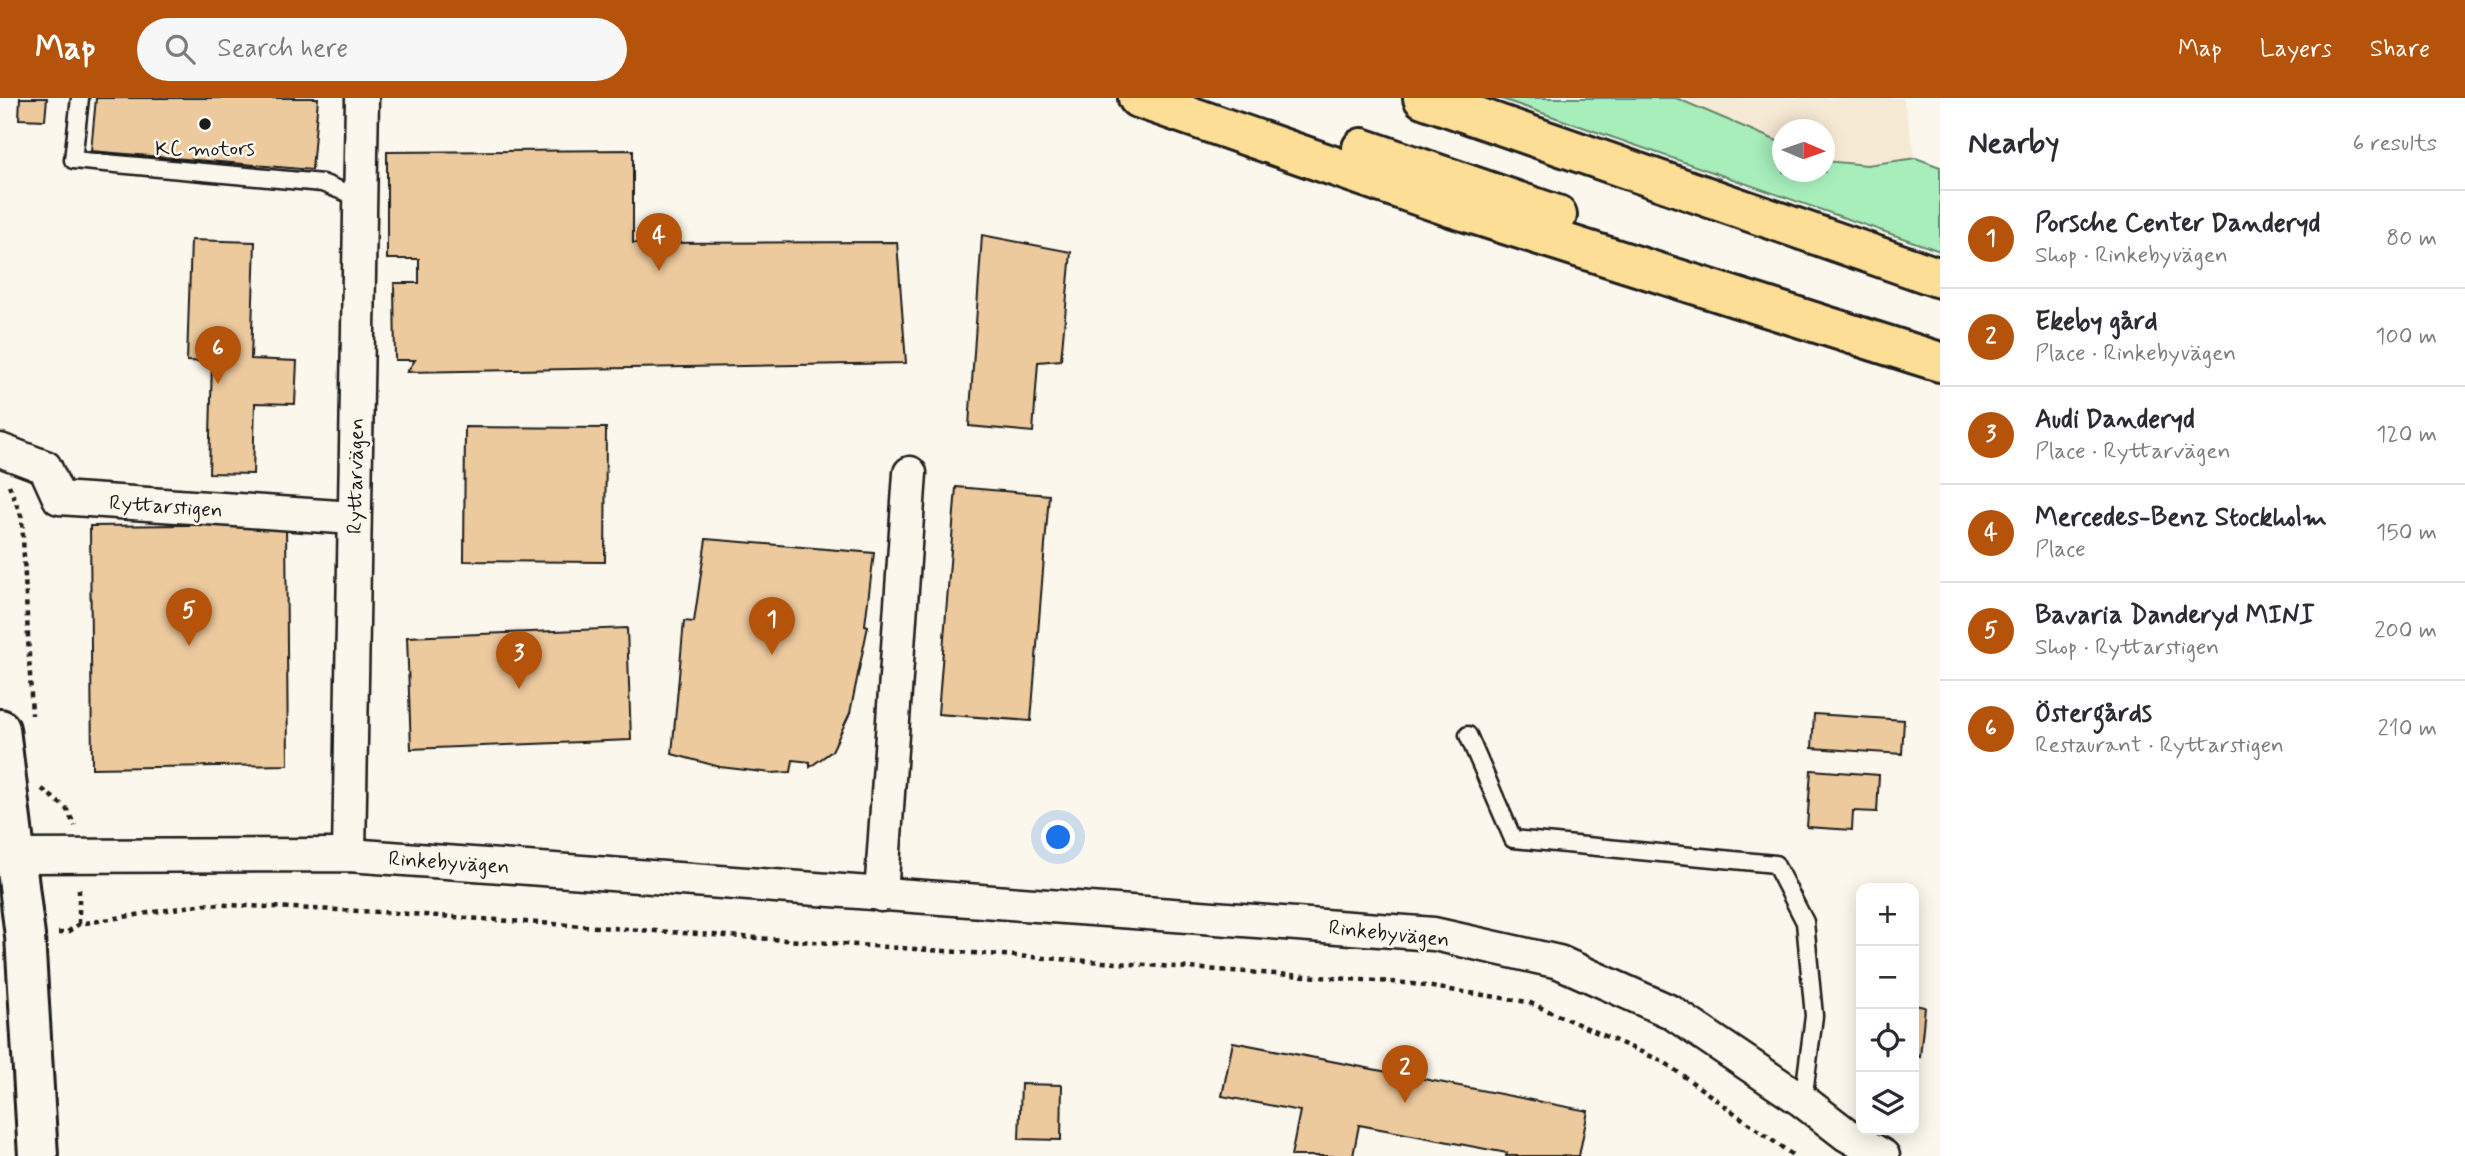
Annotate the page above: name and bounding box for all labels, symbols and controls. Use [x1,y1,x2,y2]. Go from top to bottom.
search box [137,18,627,81]
text: Map [35,27,95,71]
icon: search [161,30,199,68]
text: Search here [217,32,348,66]
text: Map [2178,34,2222,65]
text: Layers [2260,34,2332,65]
text: Share [2370,34,2430,65]
marker: KC motors [197,116,213,132]
north arrow [1772,119,1835,182]
text: Nearby [1968,124,2059,163]
text: 6 results [2353,129,2437,159]
place label: KC motors [155,135,255,163]
text: Porsche Center Danderyd [2035,207,2320,241]
pin: 4 [636,213,682,271]
text: 1 [1986,224,1996,254]
text: 80 m [2386,224,2437,254]
text: Shop · Rinkebyvägen [2035,241,2228,271]
text: Ekeby gård [2035,305,2158,339]
text: 2 [1985,322,1997,352]
text: 100 m [2375,322,2437,352]
pin: 6 [195,326,241,384]
text: Place · Rinkebyvägen [2035,339,2236,369]
text: Audi Danderyd [2035,403,2195,437]
street label: Ryttarvägen [341,418,371,534]
text: 3 [1986,420,1996,450]
text: 120 m [2376,420,2437,450]
text: Place · Ryttarvägen [2035,437,2231,467]
street label: Ryttarstigen [108,489,224,525]
text: Mercedes-Benz Stockholm [2035,501,2327,535]
text: 4 [1984,518,1998,548]
text: 150 m [2376,518,2437,548]
text: Place [2035,535,2086,565]
pin: 5 [166,588,212,646]
pin: 1 [749,597,795,655]
text: Bavaria Danderyd MINI [2035,599,2315,633]
text: 5 [1984,616,1998,646]
text: 200 m [2374,616,2437,646]
pin: 3 [496,631,542,689]
text: Shop · Ryttarstigen [2035,633,2219,663]
text: Östergårds [2035,697,2152,731]
text: 6 [1985,714,1997,744]
text: 210 m [2377,714,2437,744]
text: Restaurant · Ryttarstigen [2035,731,2284,761]
your location [1041,820,1075,854]
street label: Rinkebyvägen [387,845,510,881]
map controls [1856,883,1919,1135]
button: + [1856,883,1919,946]
street label: Rinkebyvägen [1327,914,1451,954]
button: − [1856,946,1919,1009]
button: locate [1856,1009,1919,1072]
pin: 2 [1382,1045,1428,1103]
button: layers [1856,1072,1919,1135]

